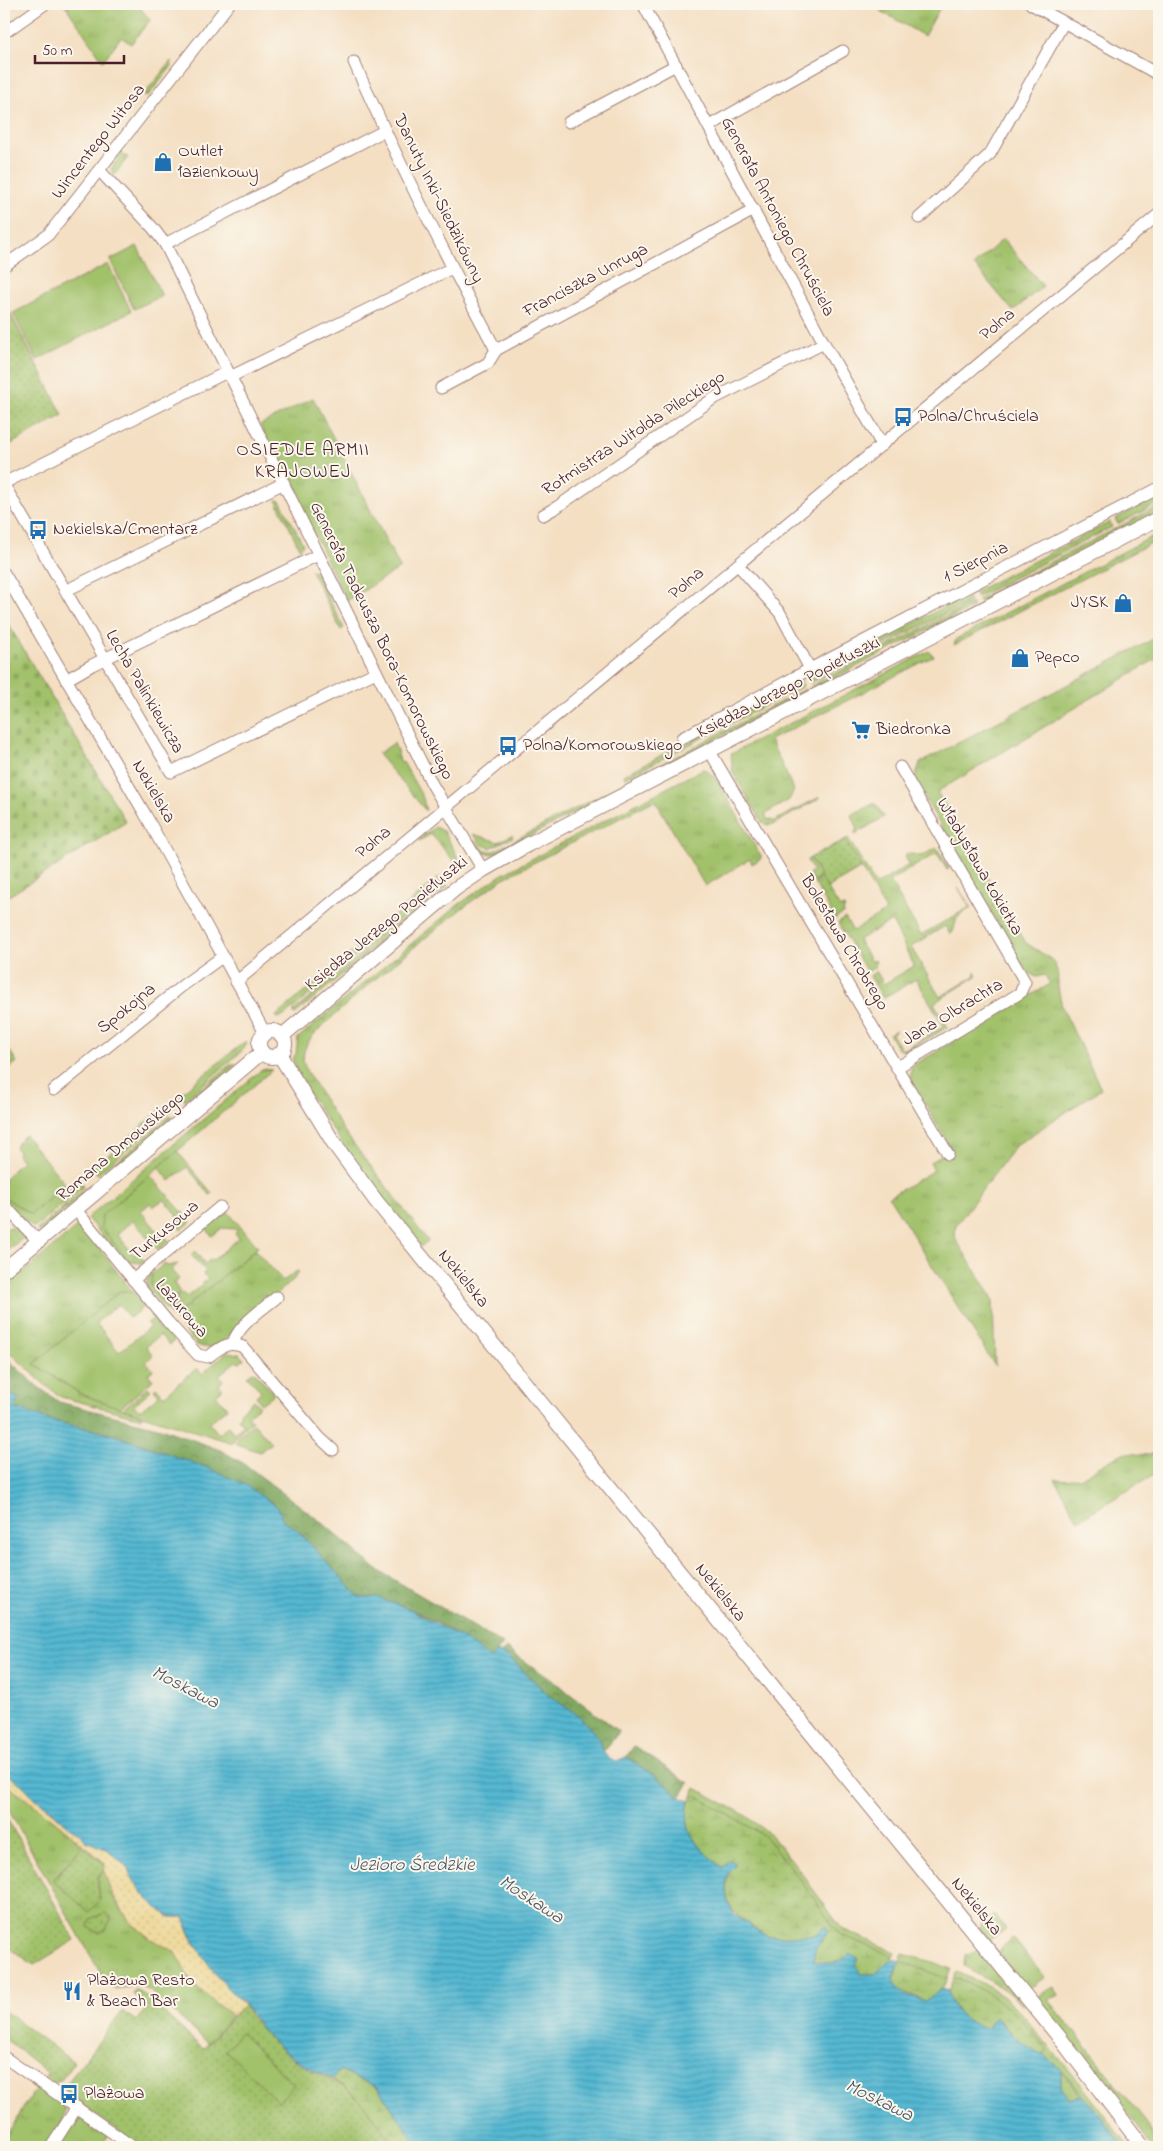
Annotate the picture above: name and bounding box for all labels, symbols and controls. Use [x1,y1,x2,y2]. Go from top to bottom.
scale bar [35,32,124,64]
text: 50 m [42,40,73,62]
street label: Wincentego Witosa [46,79,153,206]
street label: Danuty Inki-Siedzikówny [385,109,490,288]
street label: Generała Antoniego Chruściela [712,113,841,322]
place label: Outlet łazienkowy [177,139,259,186]
shop icon: Outlet łazienkowy [152,151,174,173]
street label: Franciszka Unruga [518,237,654,326]
street label: Polna [974,302,1022,348]
street label: Rotmistrza Witolda Pileckiego [537,365,731,504]
place label: Polna/Chruściela [918,404,1039,430]
bus stop icon: Polna/Chruściela [892,406,914,428]
district label: OSIEDLE ARMII KRAJOWEJ [236,437,370,486]
street label: Generała Tadeusza Bora-Komorowskiego [301,497,460,785]
place label: Nekielska/Cmentarz [53,517,198,543]
bus stop icon: Nekielska/Cmentarz [27,519,49,541]
street label: 1 Sierpnia [939,535,1013,591]
street label: Polna [663,561,711,607]
place label: JYSK [1071,590,1108,616]
shop icon: JYSK [1112,592,1134,614]
street label: Lecha Palinkiewicza [98,625,190,759]
street label: Księdza Jerzego Popiełuszki [693,630,886,747]
place label: Pepco [1035,645,1080,671]
shop icon: Pepco [1009,647,1031,669]
place label: Biedronka [875,717,951,743]
supermarket icon: Biedronka [850,719,872,741]
place label: Polna/Komorowskiego [523,733,682,760]
bus stop icon: Polna/Komorowskiego [497,735,519,757]
street label: Nekielska [124,756,182,828]
street label: Władysława Łokietka [929,793,1029,941]
street label: Polna [350,820,398,866]
street label: Księdza Jerzego Popiełuszki [300,850,475,999]
street label: Bolesława Chrobrego [792,869,895,1016]
street label: Jana Olbrachta [898,973,1008,1053]
street label: Spokojna [92,977,162,1041]
street label: Romana Dmowskiego [51,1086,191,1209]
street label: Turkusowa [125,1194,205,1268]
street label: Nekielska [431,1244,495,1314]
street label: Lazurowa [148,1274,214,1344]
street label: Nekielska [688,1558,752,1628]
water label: Moskawa [147,1660,224,1717]
water label: Jezioro Średzkie [349,1852,476,1879]
water label: Moskawa [493,1869,569,1931]
street label: Nekielska [944,1872,1008,1942]
place label: Plażowa Resto & Beach Bar [87,1968,195,2015]
restaurant icon: Plażowa Resto & Beach Bar [61,1980,83,2002]
water label: Moskawa [841,2073,918,2129]
place label: Plażowa [84,2081,145,2107]
bus stop icon: Plażowa [58,2083,80,2105]

